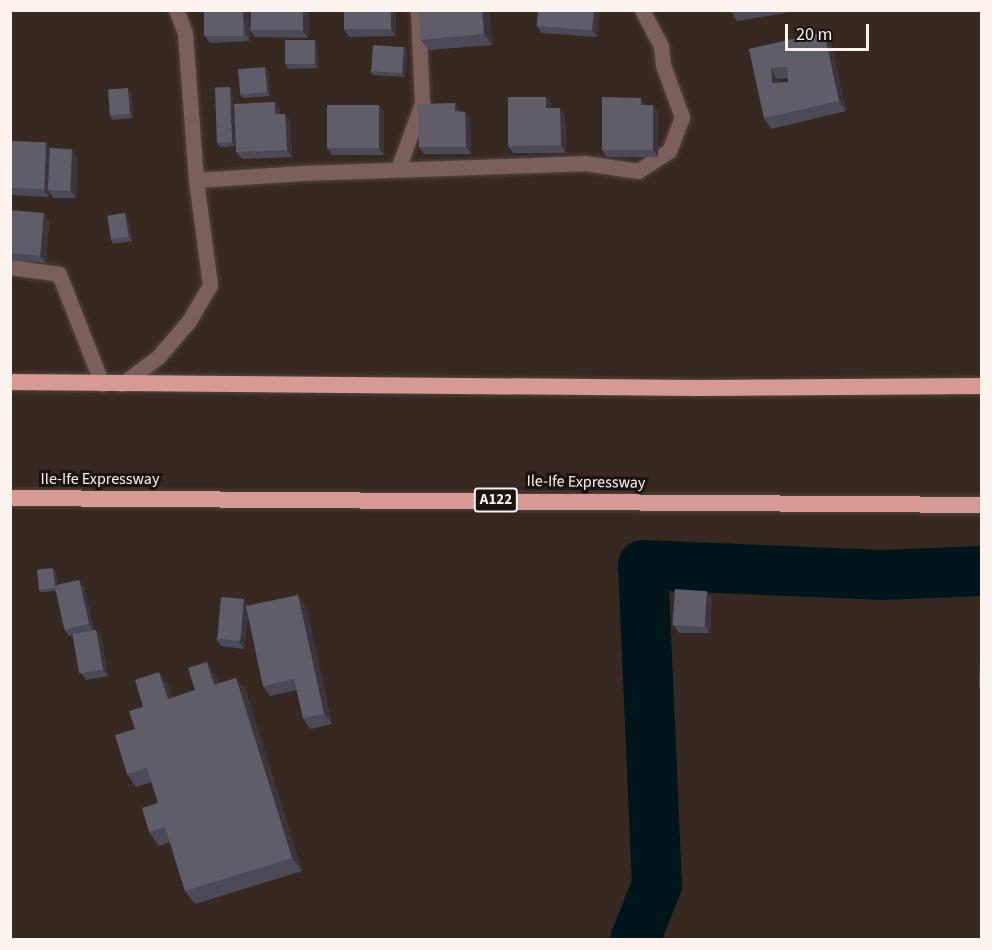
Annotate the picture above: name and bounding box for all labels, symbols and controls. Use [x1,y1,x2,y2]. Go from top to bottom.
scale bar [788,12,872,50]
text: 20 m [796,22,832,47]
street label: Ile-Ife Expressway [41,469,159,489]
street label: Ile-Ife Expressway [526,471,646,493]
road number: A122 [474,488,518,512]

